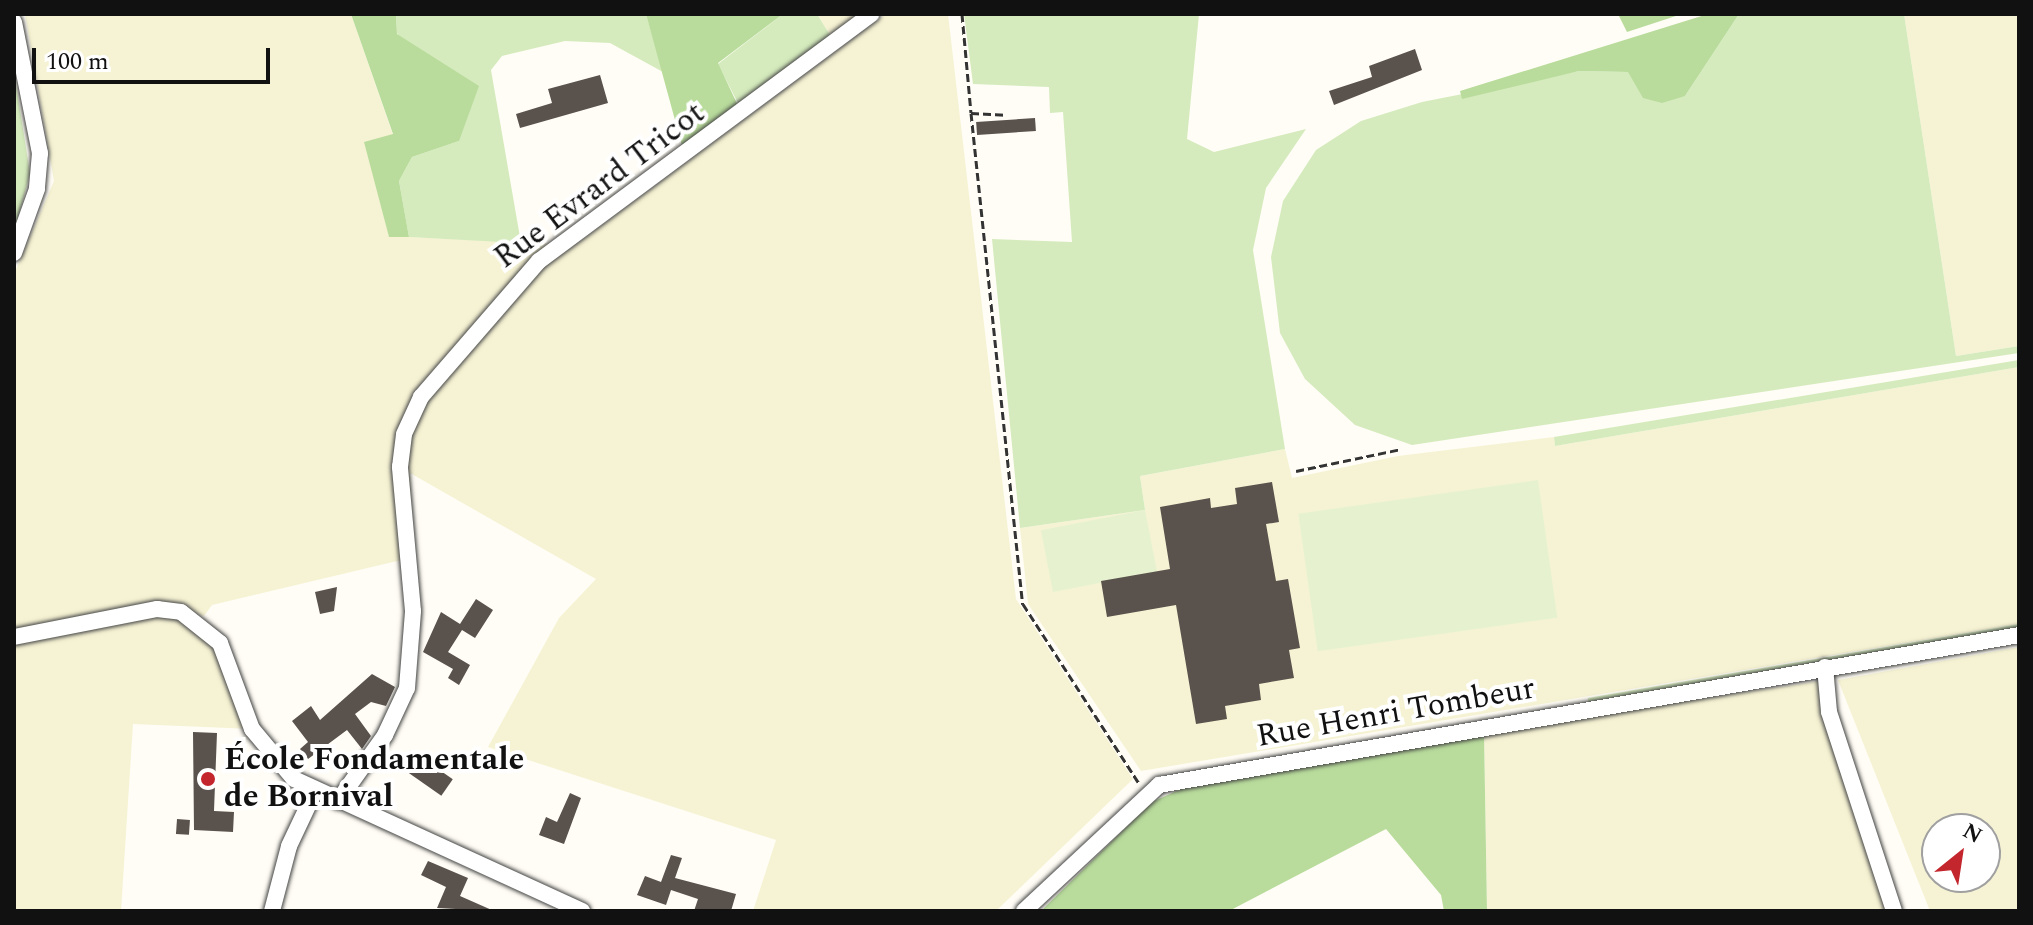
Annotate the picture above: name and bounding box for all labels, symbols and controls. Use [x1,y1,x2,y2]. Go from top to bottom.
scale bar [36,32,274,82]
text: 100 m [46,44,109,80]
street label: Rue Evrard Tricot [487,94,713,278]
street label: Rue Henri Tombeur [1254,670,1538,756]
place label: École Fondamentale de Bornival [224,742,524,817]
marker: École Fondamentale de Bornival [199,770,217,788]
north arrow [1921,813,2001,893]
text: N [1956,815,1988,852]

